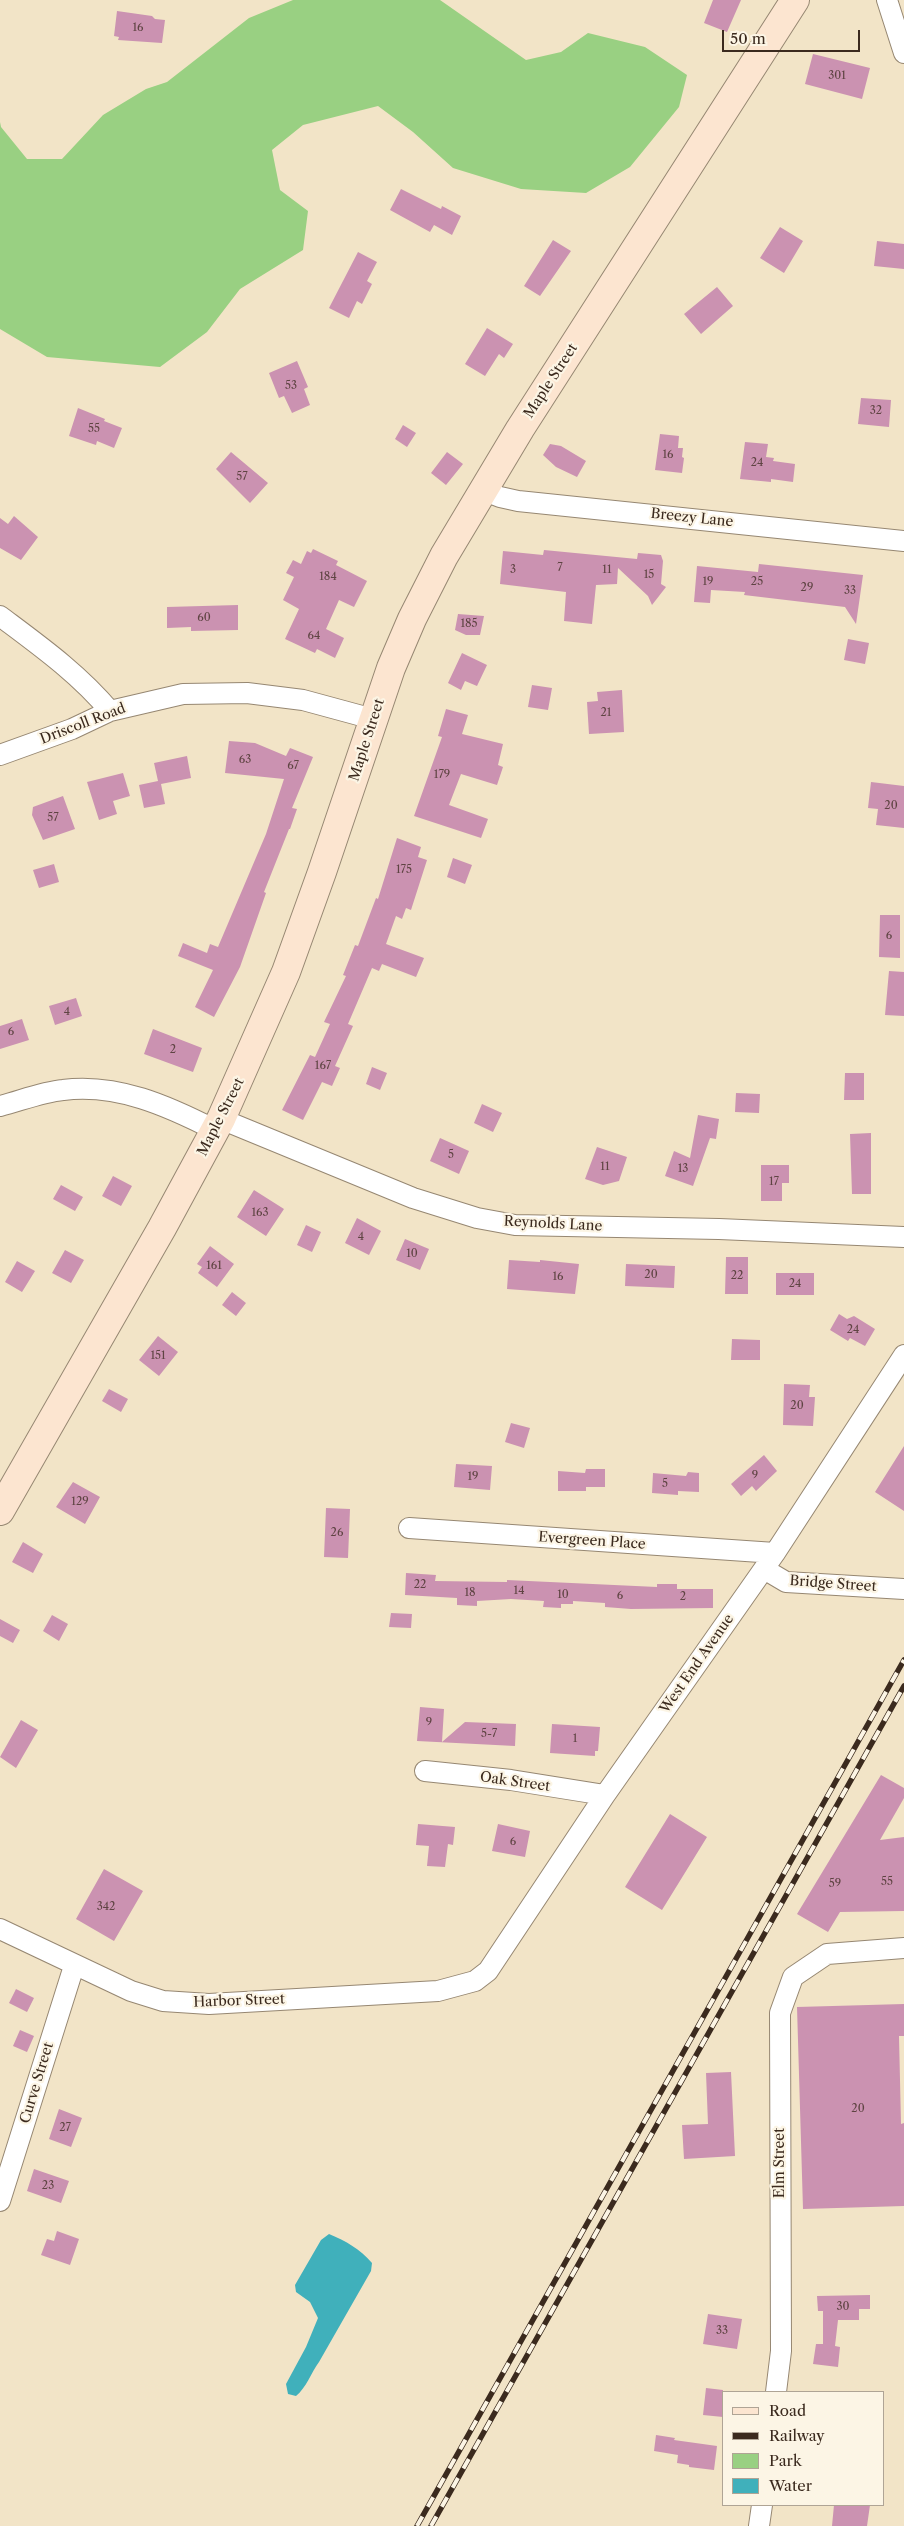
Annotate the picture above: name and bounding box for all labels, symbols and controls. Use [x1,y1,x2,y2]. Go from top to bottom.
scale bar [724,20,862,52]
house number: 16 [132,21,144,35]
text: 50 m [730,29,766,48]
house number: 301 [828,69,846,83]
street label: Maple Street [521,341,581,421]
house number: 53 [285,379,297,393]
house number: 32 [870,404,882,418]
house number: 55 [88,422,100,436]
house number: 16 [662,448,674,462]
house number: 24 [751,456,763,470]
house number: 57 [236,470,248,484]
street label: Breezy Lane [650,505,734,531]
house number: 7 [557,561,563,575]
house number: 3 [510,563,516,577]
house number: 11 [602,563,612,577]
house number: 15 [644,568,654,582]
house number: 184 [319,570,337,584]
house number: 19 [702,575,714,589]
house number: 25 [751,575,763,589]
house number: 29 [801,581,813,595]
house number: 33 [844,584,856,598]
house number: 60 [197,611,211,625]
house number: 185 [460,617,478,631]
house number: 64 [308,629,320,643]
street label: Maple Street [346,697,388,783]
street label: Driscoll Road [38,700,128,748]
house number: 21 [601,706,611,720]
house number: 63 [239,753,251,767]
house number: 67 [287,759,299,773]
house number: 179 [434,768,450,782]
house number: 20 [884,799,898,813]
house number: 57 [47,811,59,825]
house number: 175 [396,863,412,877]
house number: 6 [886,929,892,943]
house number: 4 [64,1005,70,1019]
house number: 6 [8,1025,14,1039]
house number: 2 [170,1043,176,1057]
house number: 167 [315,1059,331,1073]
street label: Maple Street [194,1075,248,1159]
house number: 5 [448,1148,454,1162]
house number: 11 [600,1160,610,1174]
house number: 13 [678,1162,688,1176]
house number: 17 [769,1175,779,1189]
house number: 163 [251,1206,269,1220]
street label: Reynolds Lane [503,1213,603,1235]
house number: 4 [358,1230,364,1244]
house number: 10 [406,1247,418,1261]
house number: 161 [206,1259,222,1273]
house number: 20 [644,1268,658,1282]
house number: 22 [731,1269,743,1283]
house number: 16 [552,1270,564,1284]
house number: 24 [789,1277,801,1291]
house number: 24 [847,1323,859,1337]
house number: 151 [150,1349,166,1363]
house number: 20 [790,1399,804,1413]
house number: 9 [752,1469,758,1483]
house number: 19 [467,1470,479,1484]
house number: 5 [662,1477,668,1491]
house number: 129 [71,1495,89,1509]
house number: 26 [331,1526,343,1540]
street label: Evergreen Place [538,1529,646,1553]
street label: Bridge Street [789,1573,877,1595]
house number: 22 [414,1578,426,1592]
house number: 14 [514,1584,524,1598]
house number: 18 [464,1586,476,1600]
house number: 10 [557,1588,569,1602]
house number: 6 [617,1589,623,1603]
house number: 2 [680,1590,686,1604]
street label: West End Avenue [657,1611,737,1717]
house number: 9 [426,1716,432,1730]
house number: 5-7 [481,1727,497,1741]
house number: 1 [573,1732,577,1746]
street label: Oak Street [479,1769,551,1795]
house number: 6 [510,1835,516,1849]
house number: 55 [881,1875,893,1889]
house number: 59 [829,1877,841,1891]
house number: 342 [97,1900,115,1914]
street label: Harbor Street [193,1991,285,2011]
street label: Curve Street [17,2040,57,2126]
house number: 20 [851,2102,865,2116]
house number: 27 [59,2121,71,2135]
street label: Elm Street [772,2128,788,2198]
house number: 23 [42,2179,54,2193]
house number: 30 [836,2300,850,2314]
house number: 33 [716,2324,728,2338]
legend [722,2391,884,2506]
text: Road [769,2401,806,2420]
text: Railway [769,2426,825,2445]
text: Park [769,2451,802,2470]
text: Water [769,2476,812,2495]

